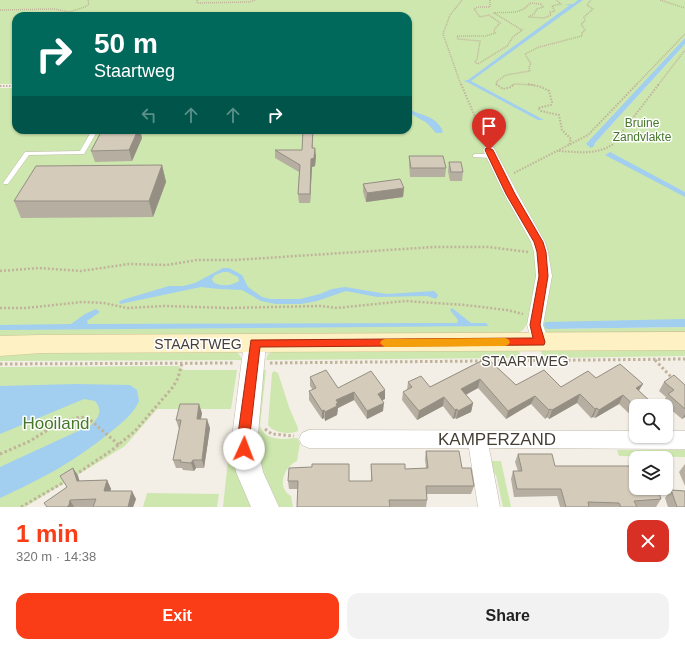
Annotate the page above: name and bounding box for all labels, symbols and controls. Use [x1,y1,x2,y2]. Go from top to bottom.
icon: right [28,28,80,80]
text: 50 m [94,28,158,59]
text: Staartweg [94,61,175,81]
icon: left [138,104,160,126]
icon: ahead [180,104,202,126]
icon: ahead [222,104,244,126]
icon: right [264,104,286,126]
pin [472,109,506,150]
icon: arrive [478,115,500,137]
park label: Bruine Zandvlakte [613,116,672,144]
street label: STAARTWEG [154,336,242,352]
street label: STAARTWEG [481,353,569,369]
map controls [629,399,673,495]
button: search [629,399,673,443]
park label: Hooiland [22,414,90,433]
position arrow [223,428,265,470]
street label: KAMPERZAND [438,430,556,449]
button: layers [629,451,673,495]
text: 1 min [16,520,79,547]
button: close [627,520,669,562]
text: 320 m · 14:38 [16,549,96,564]
button: Exit [16,593,339,639]
button: Share [347,593,669,639]

